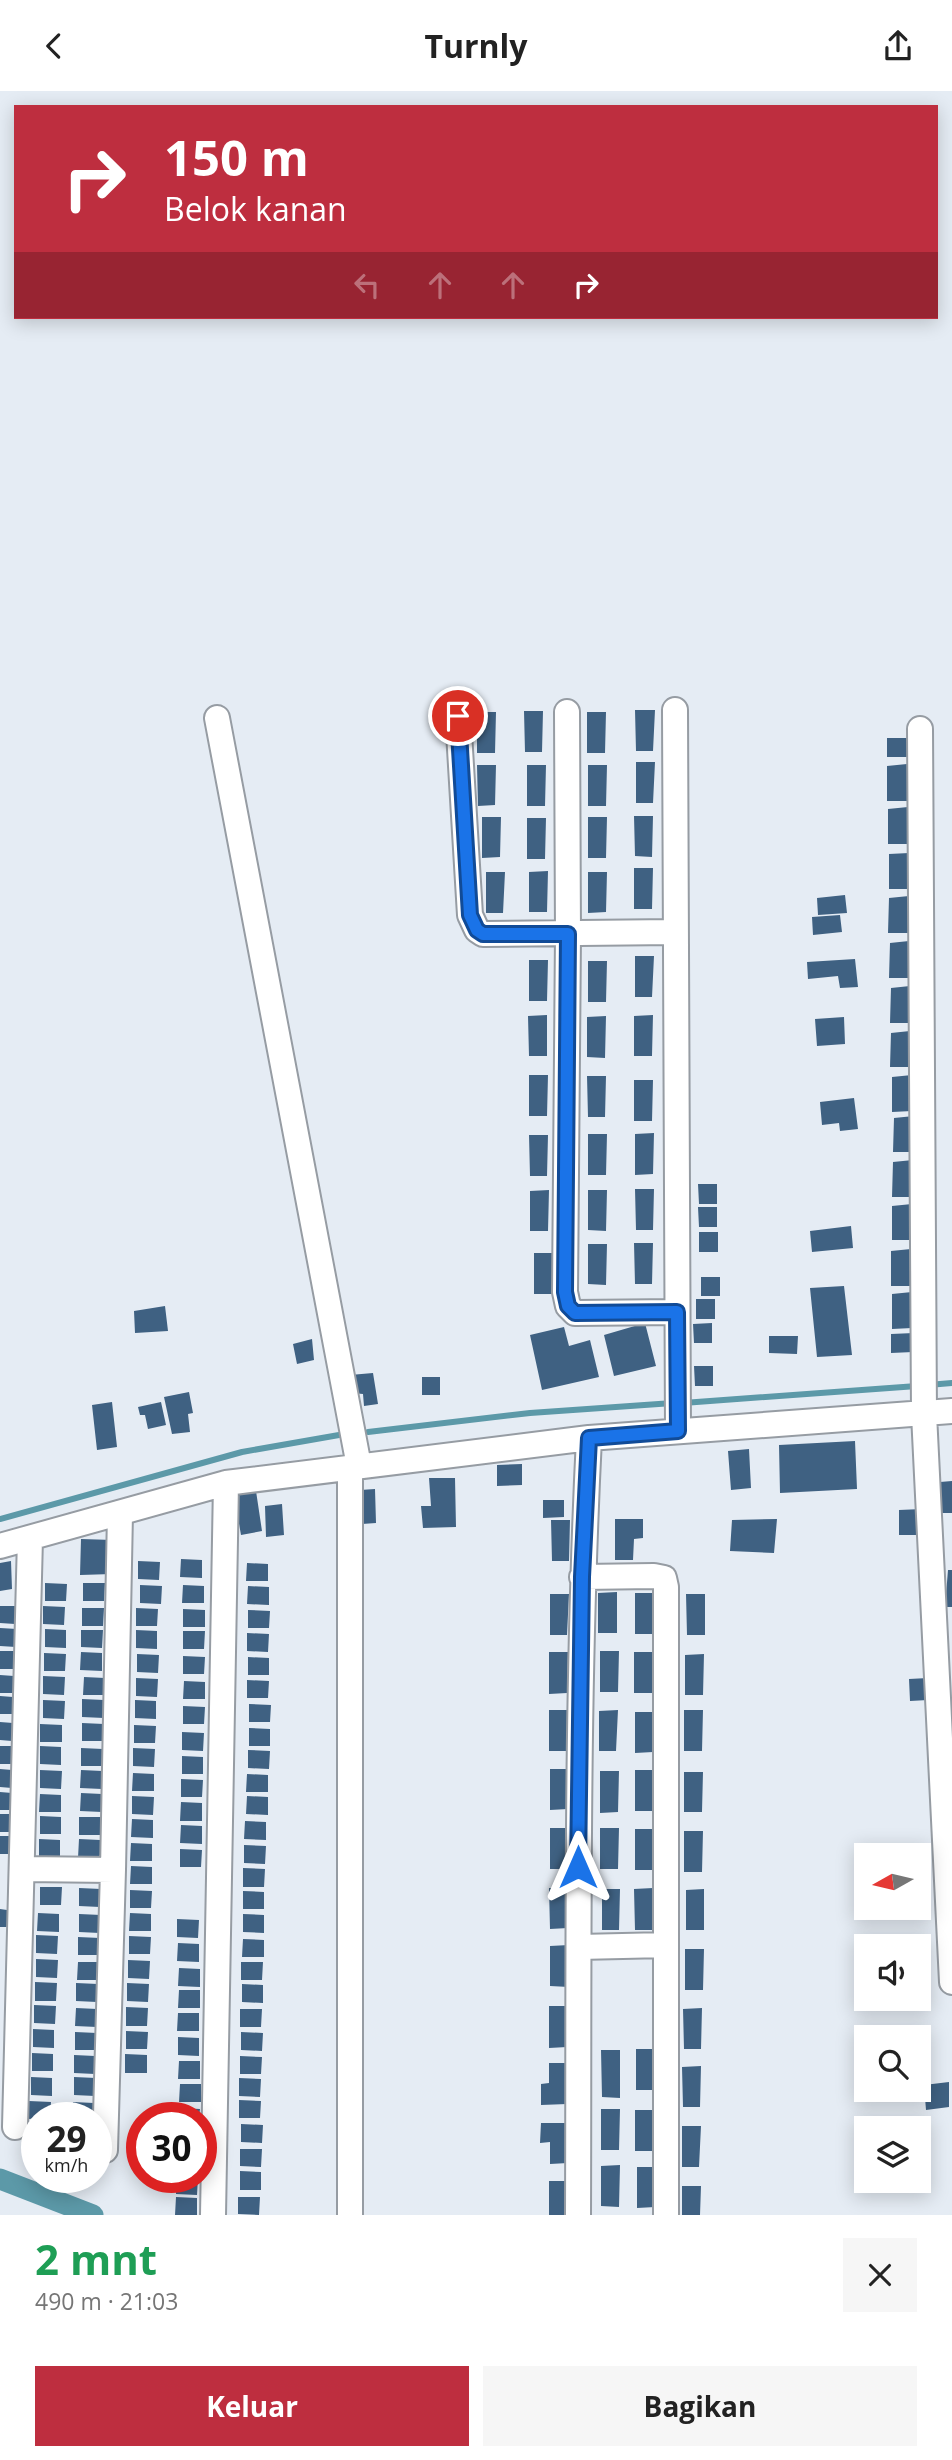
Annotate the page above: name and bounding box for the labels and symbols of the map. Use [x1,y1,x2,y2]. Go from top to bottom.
pin [428,686,488,746]
position arrow [541,1830,615,1904]
north arrow [854,1843,931,1920]
speed limit sign: 30 [126,2102,217,2193]

